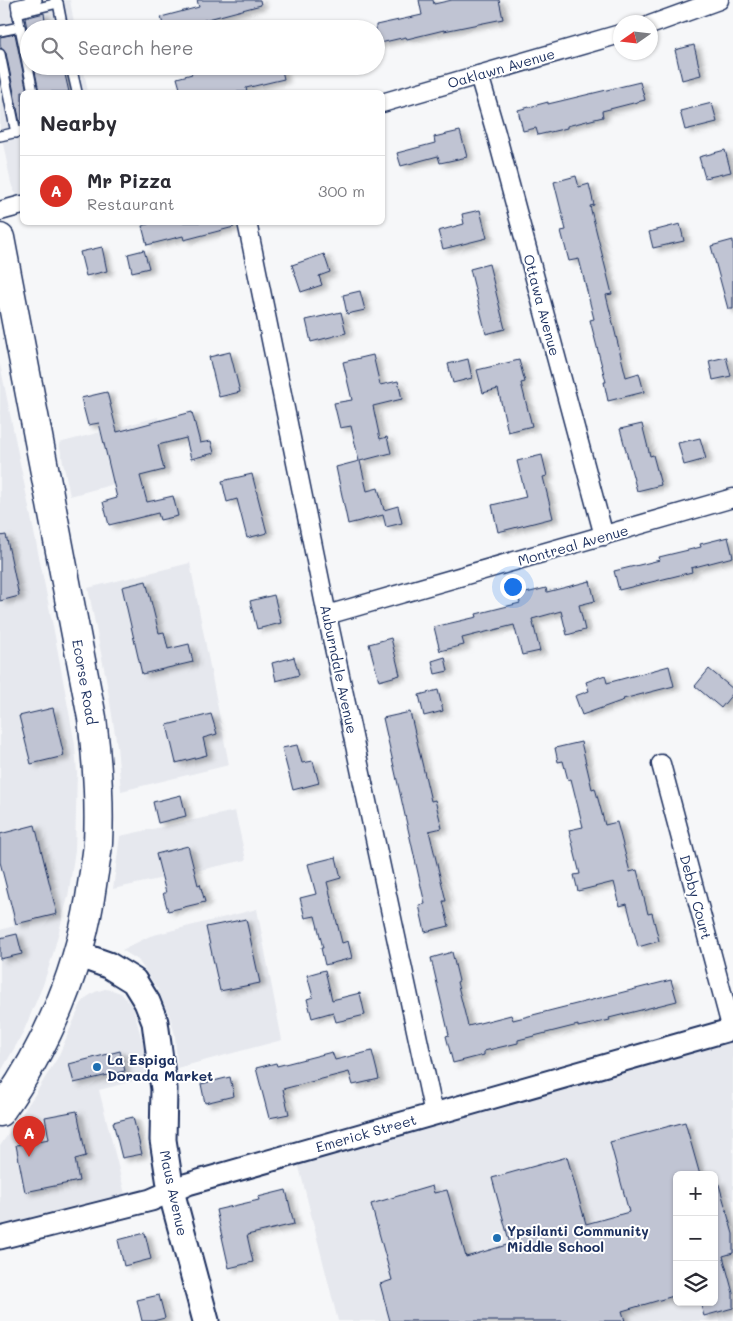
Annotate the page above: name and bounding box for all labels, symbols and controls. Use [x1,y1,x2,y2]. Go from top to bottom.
north arrow [613,15,658,60]
search box [20,20,385,75]
icon: search [38,34,66,62]
text: Search here [78,35,194,60]
street label: Oaklawn Avenue [445,44,557,92]
text: Nearby [40,109,117,136]
text: Mr Pizza [87,168,172,193]
text: A [50,180,62,201]
text: 300 m [318,180,365,201]
text: Restaurant [87,193,175,214]
street label: Ottawa Avenue [519,252,565,358]
street label: Montreal Avenue [515,520,631,570]
your location [500,574,526,600]
street label: Auburndale Avenue [316,603,362,735]
street label: Ecorse Road [68,638,102,726]
street label: Debby Court [676,852,716,942]
place label: La Espiga Dorada Market [107,1050,213,1085]
marker: La Espiga Dorada Market [91,1061,103,1073]
street label: Emerick Street [313,1110,419,1156]
pin: A [13,1116,45,1157]
street label: Maus Avenue [156,1148,192,1238]
map controls [673,1171,718,1306]
button: + [673,1171,718,1216]
button: − [673,1216,718,1261]
place label: Ypsilanti Community Middle School [507,1221,649,1256]
marker: Ypsilanti Community Middle School [491,1232,503,1244]
button: layers [673,1261,718,1306]

